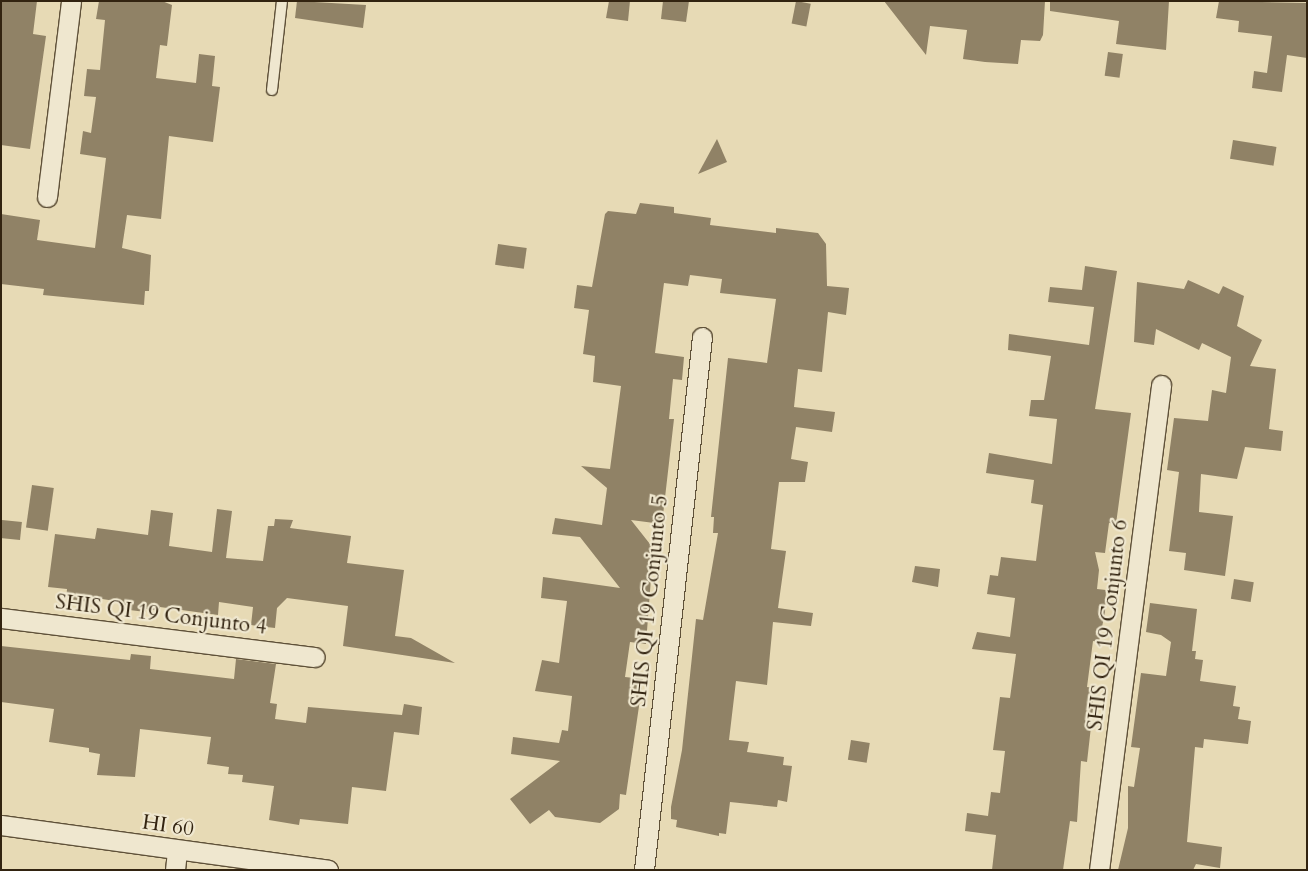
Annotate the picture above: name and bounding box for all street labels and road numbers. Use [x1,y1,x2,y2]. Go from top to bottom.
street label: SHIS QI 19 Conjunto 5 [626,494,674,708]
street label: SHIS QI 19 Conjunto 6 [1083,518,1133,732]
street label: SHIS QI 19 Conjunto 4 [54,590,268,640]
street label: HI 60 [141,810,195,842]

